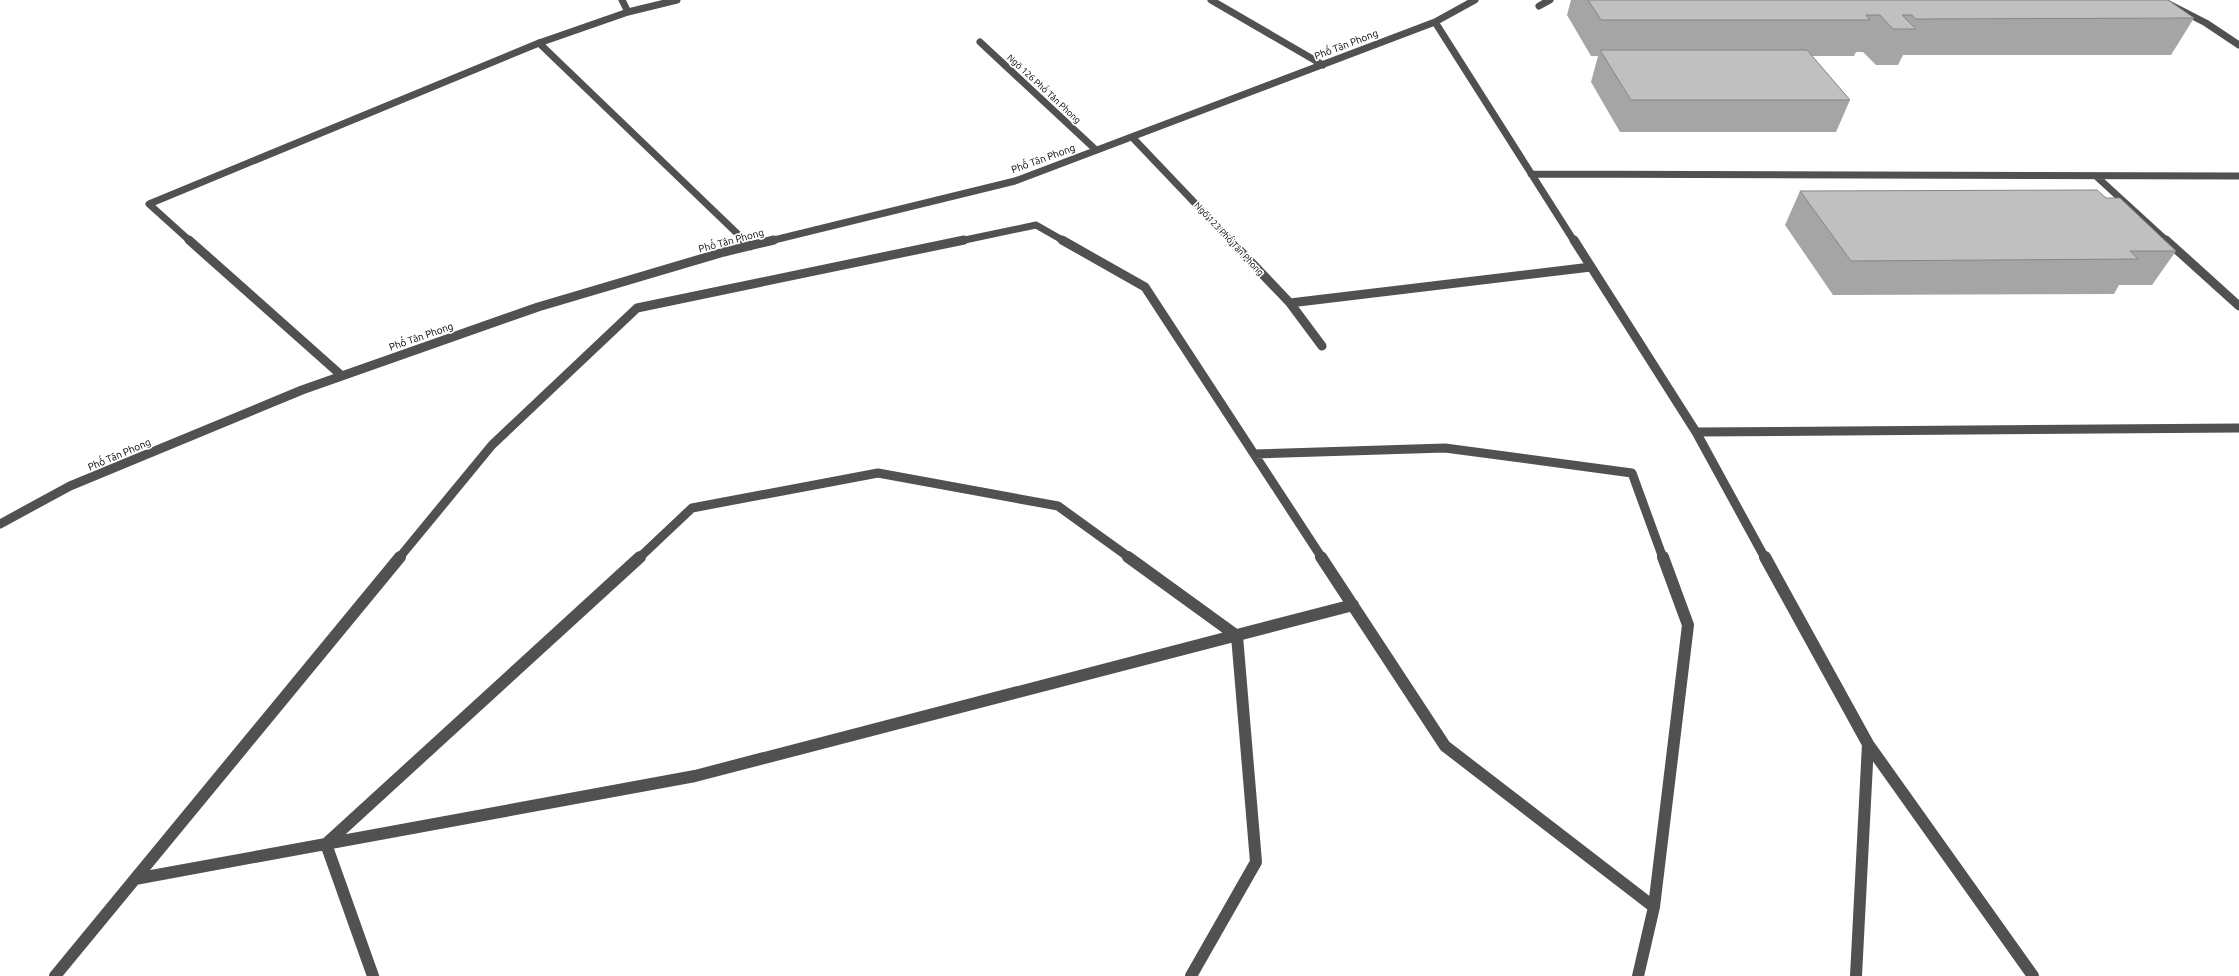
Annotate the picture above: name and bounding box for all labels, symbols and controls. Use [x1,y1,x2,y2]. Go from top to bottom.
street label: Phố Tân Phong [1312,26,1379,62]
street label: Ngõ 126 Phố Tân Phong [1005,51,1084,126]
street label: Phố Tân Phong [1009,140,1077,175]
street label: Ngõ 123 Phố Tân Phong [1192,199,1267,278]
street label: Phố Tân Phong [697,225,765,254]
street label: Phố Tân Phong [387,319,455,353]
street label: Phố Tân Phong [86,435,152,473]

